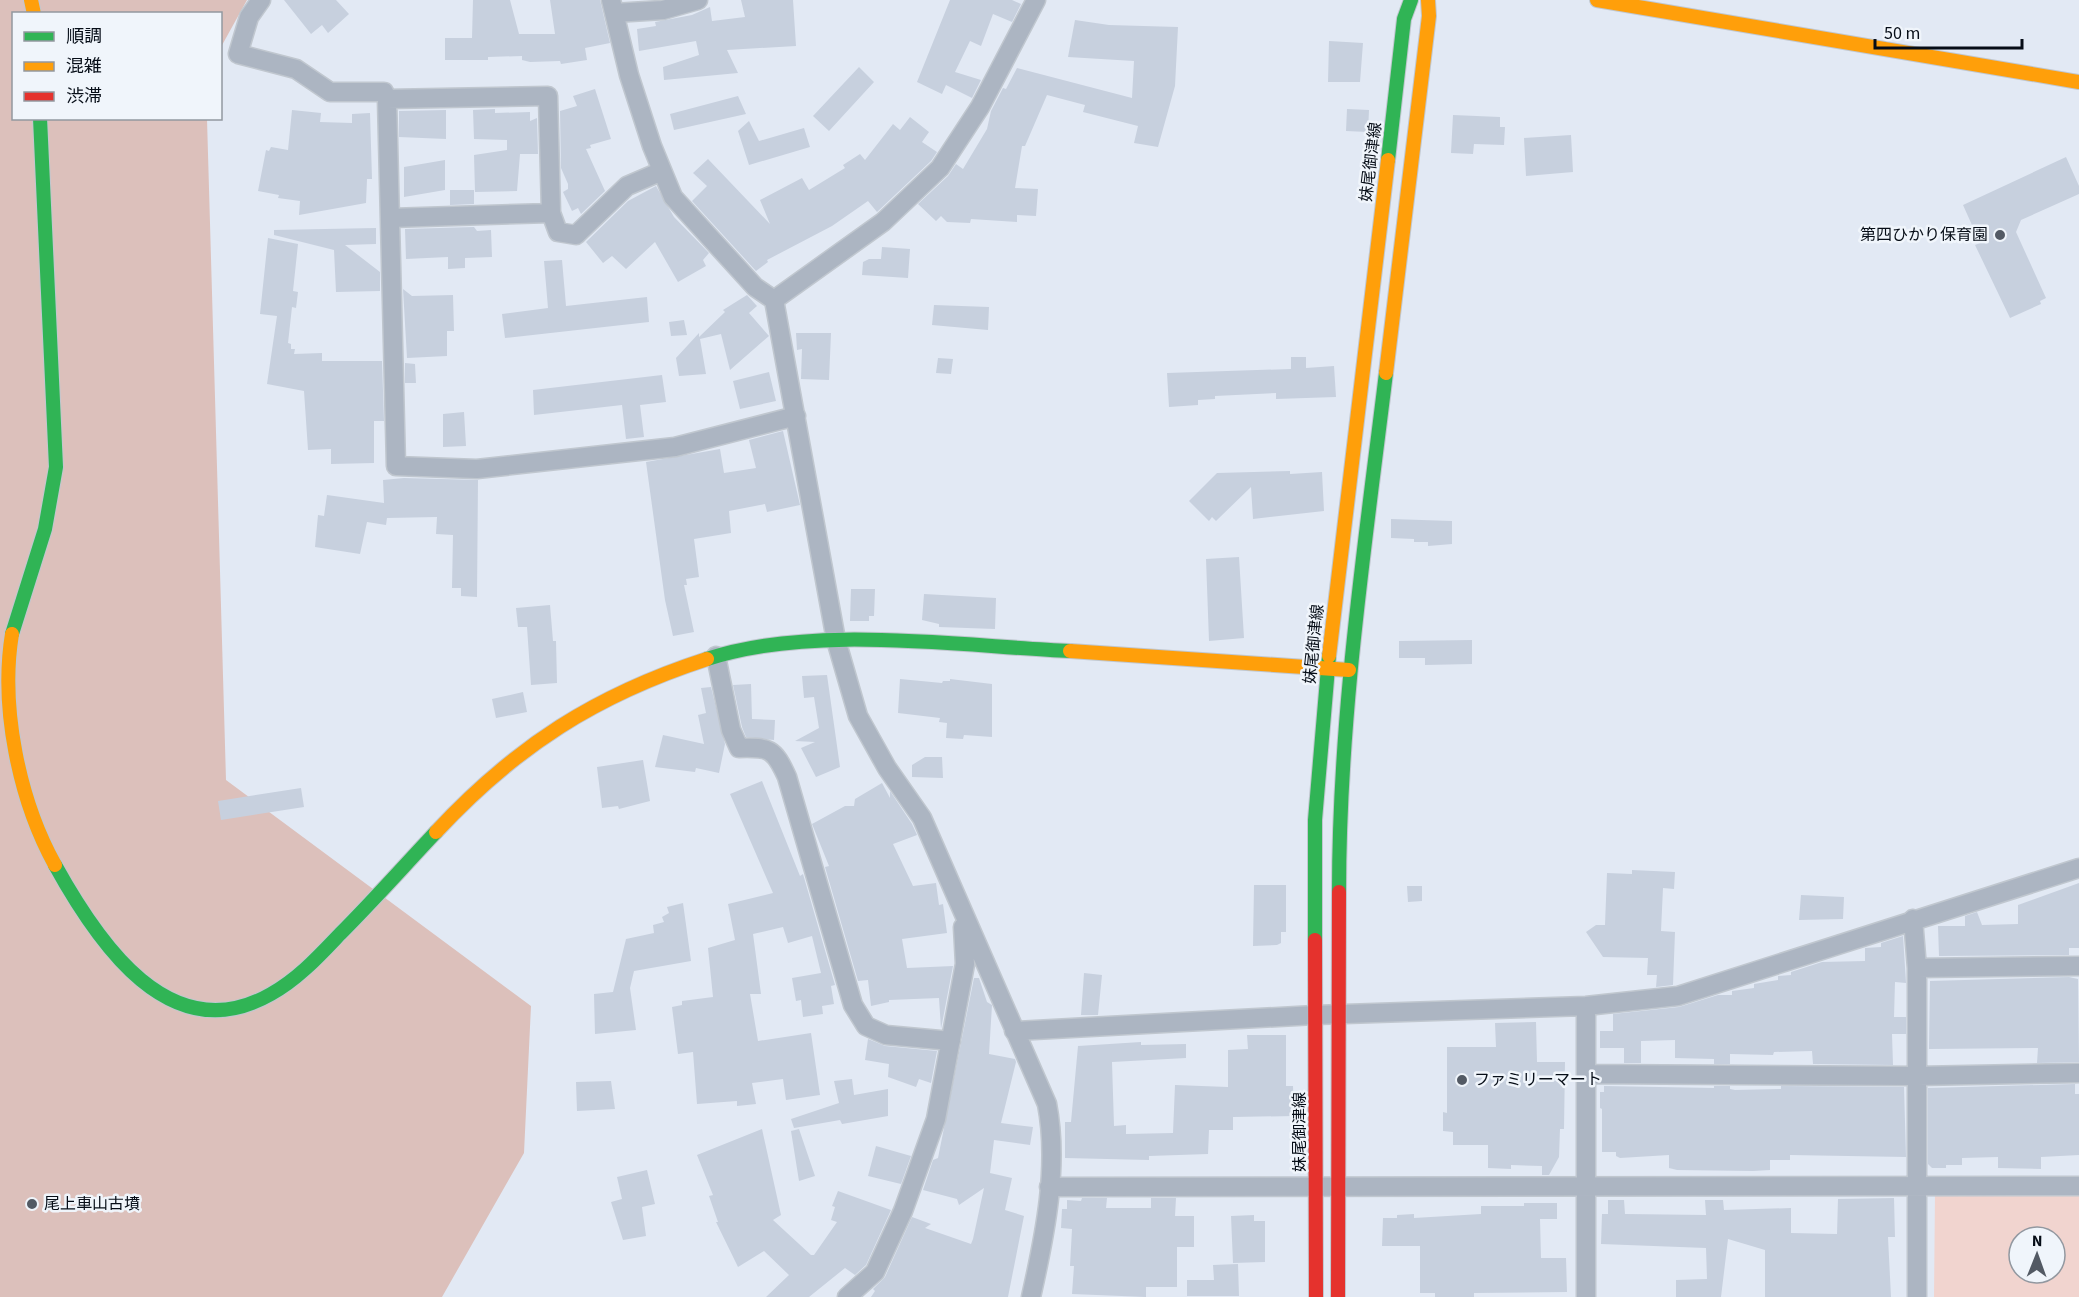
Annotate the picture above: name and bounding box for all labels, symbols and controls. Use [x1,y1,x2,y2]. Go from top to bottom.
legend [12,12,222,120]
scale bar [1875,12,2022,50]
text: 50 m [1884,21,1920,46]
text: 順調 [66,24,102,49]
text: 混雑 [66,54,102,79]
text: 渋滞 [66,84,102,109]
street label: 妹尾御津線 [1355,121,1387,203]
place label: 第四ひかり保育園 [1860,224,1988,246]
marker: 第四ひかり保育園 [1993,228,2007,242]
street label: 妹尾御津線 [1299,603,1329,685]
place label: ファミリーマート [1474,1069,1602,1091]
marker: ファミリーマート [1455,1073,1469,1087]
street label: 妹尾御津線 [1289,1092,1311,1172]
place label: 尾上車山古墳 [44,1193,140,1215]
marker: 尾上車山古墳 [25,1197,39,1211]
north arrow [2007,1225,2067,1285]
text: N [2032,1230,2043,1252]

